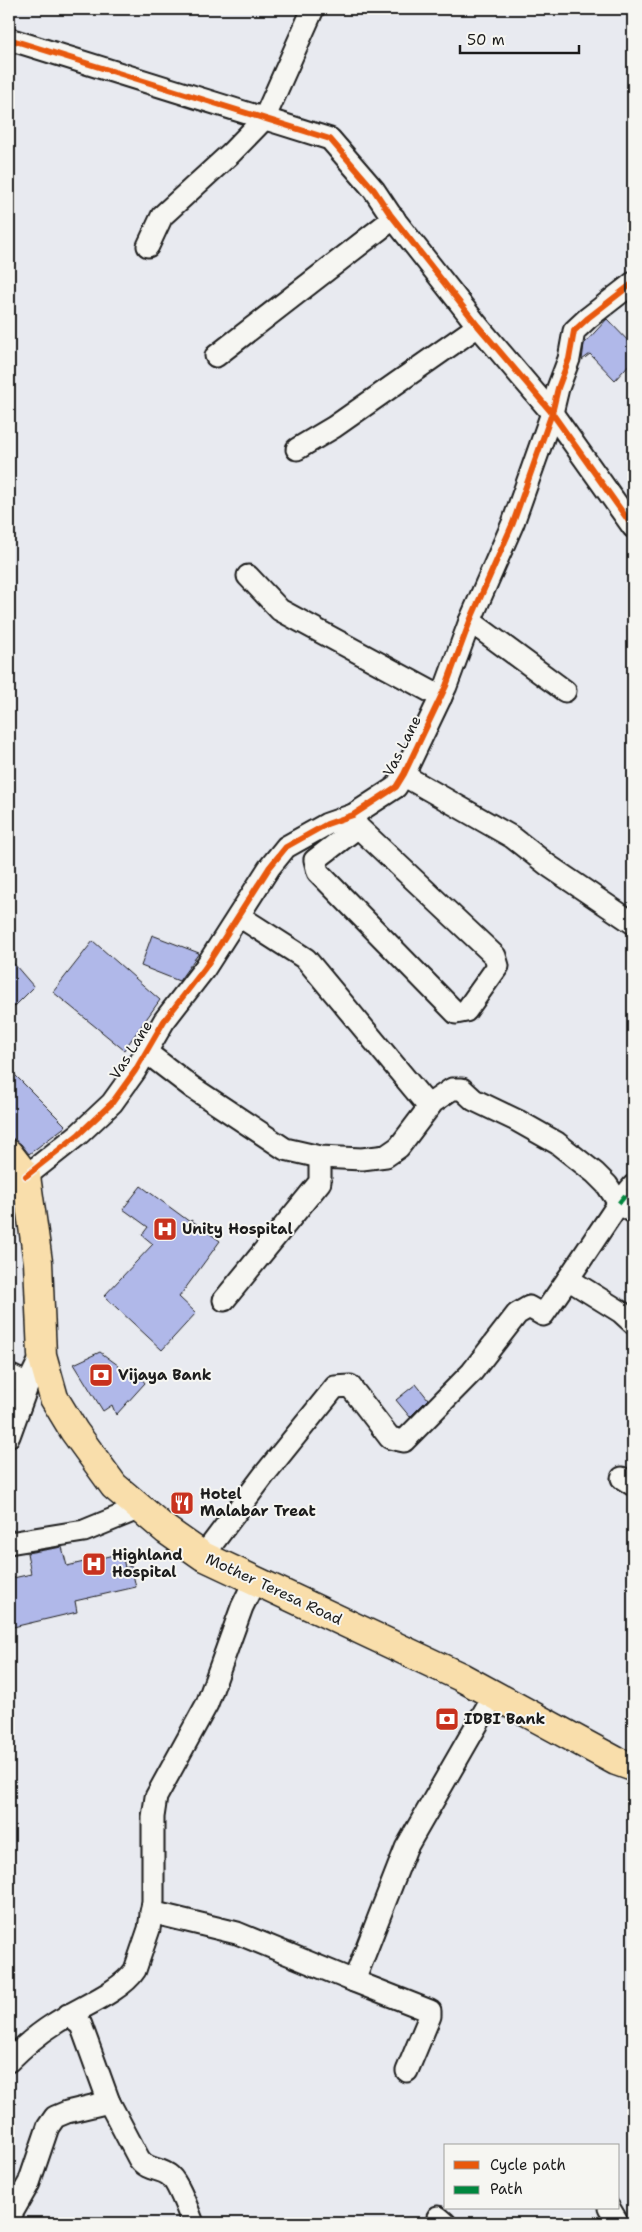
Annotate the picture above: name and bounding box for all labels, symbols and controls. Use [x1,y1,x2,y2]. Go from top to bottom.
scale bar [460,22,578,54]
text: 50 m [467,30,505,50]
street label: Vas Lane [378,712,426,780]
street label: Vas Lane [105,1017,157,1083]
hospital icon: Unity Hospital [152,1216,178,1242]
place label: Unity Hospital [182,1219,293,1239]
bank icon: Vijaya Bank [88,1362,114,1388]
place label: Vijaya Bank [118,1365,212,1385]
place label: Hotel Malabar Treat [200,1484,316,1521]
restaurant icon: Hotel Malabar Treat [169,1490,195,1516]
place label: Highland Hospital [112,1545,183,1582]
street label: Mother Teresa Road [202,1549,346,1630]
hospital icon: Highland Hospital [81,1551,107,1577]
bank icon: IDBI Bank [434,1706,460,1732]
place label: IDBI Bank [464,1709,545,1729]
legend [444,2144,620,2210]
text: Cycle path [490,2155,566,2175]
text: Path [490,2179,523,2199]

